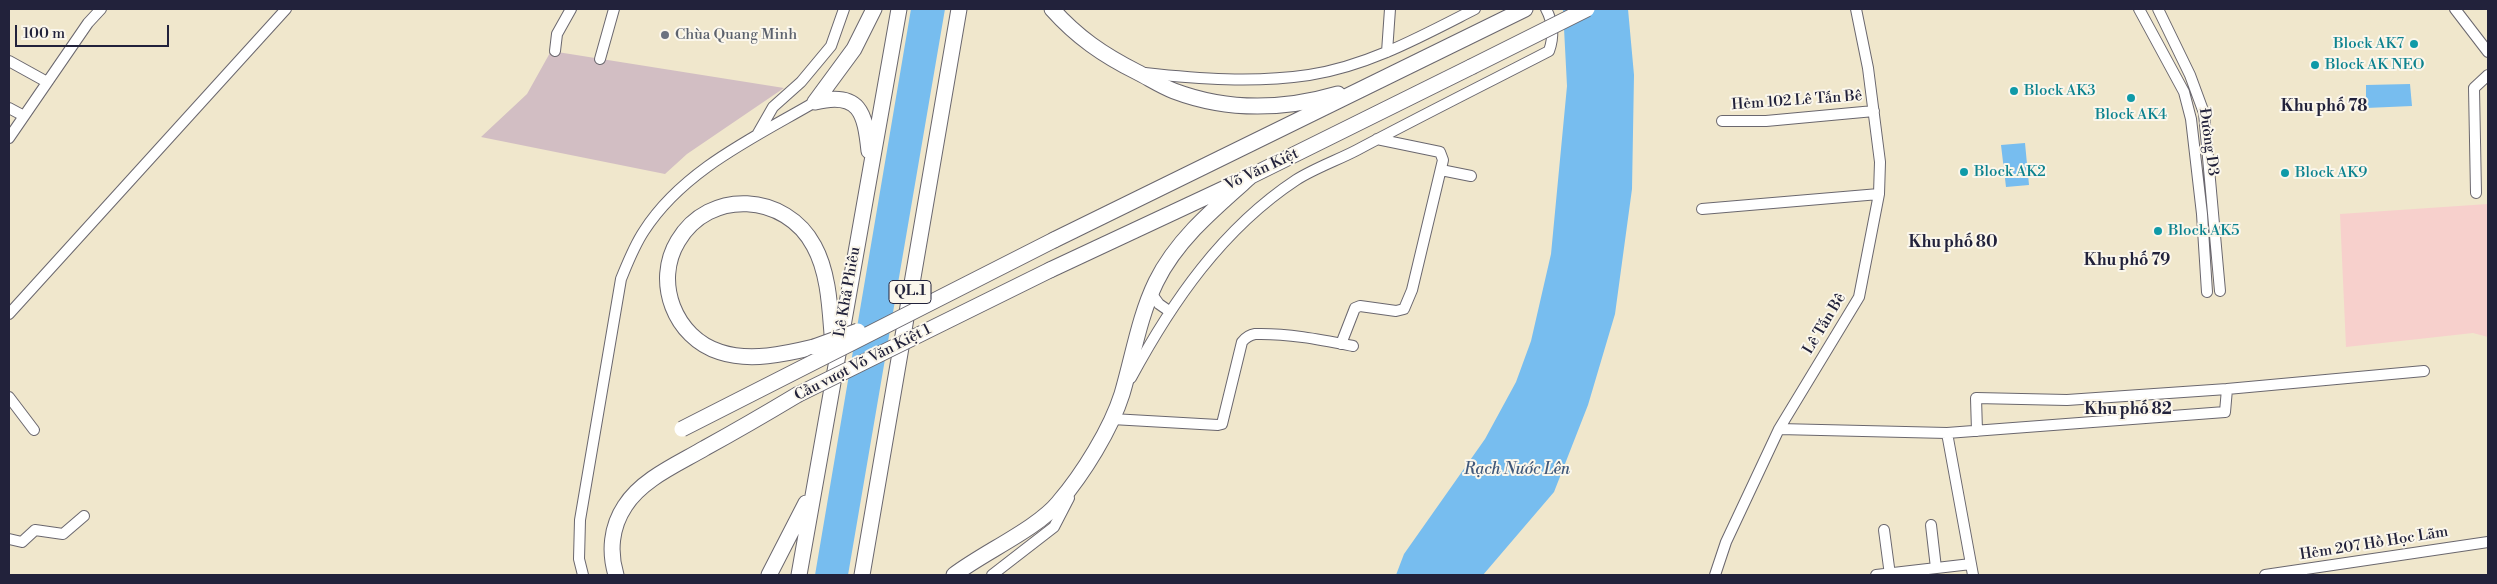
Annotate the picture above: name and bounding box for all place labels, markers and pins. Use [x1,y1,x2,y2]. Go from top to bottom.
place label: Chùa Quang Minh [675,26,797,44]
marker: Chùa Quang Minh [659,29,671,41]
place label: Block AK7 [2333,35,2404,53]
marker: Block AK7 [2408,38,2420,50]
place label: Block AK NEO [2325,56,2424,74]
marker: Block AK NEO [2309,59,2321,71]
place label: Block AK3 [2024,82,2095,100]
marker: Block AK3 [2008,85,2020,97]
marker: Block AK4 [2125,92,2137,104]
place label: Block AK4 [2095,106,2167,124]
place label: Block AK2 [1974,163,2046,181]
place label: Block AK9 [2295,164,2367,182]
marker: Block AK2 [1958,166,1970,178]
marker: Block AK9 [2279,167,2291,179]
place label: Block AK5 [2168,222,2239,240]
marker: Block AK5 [2152,225,2164,237]

